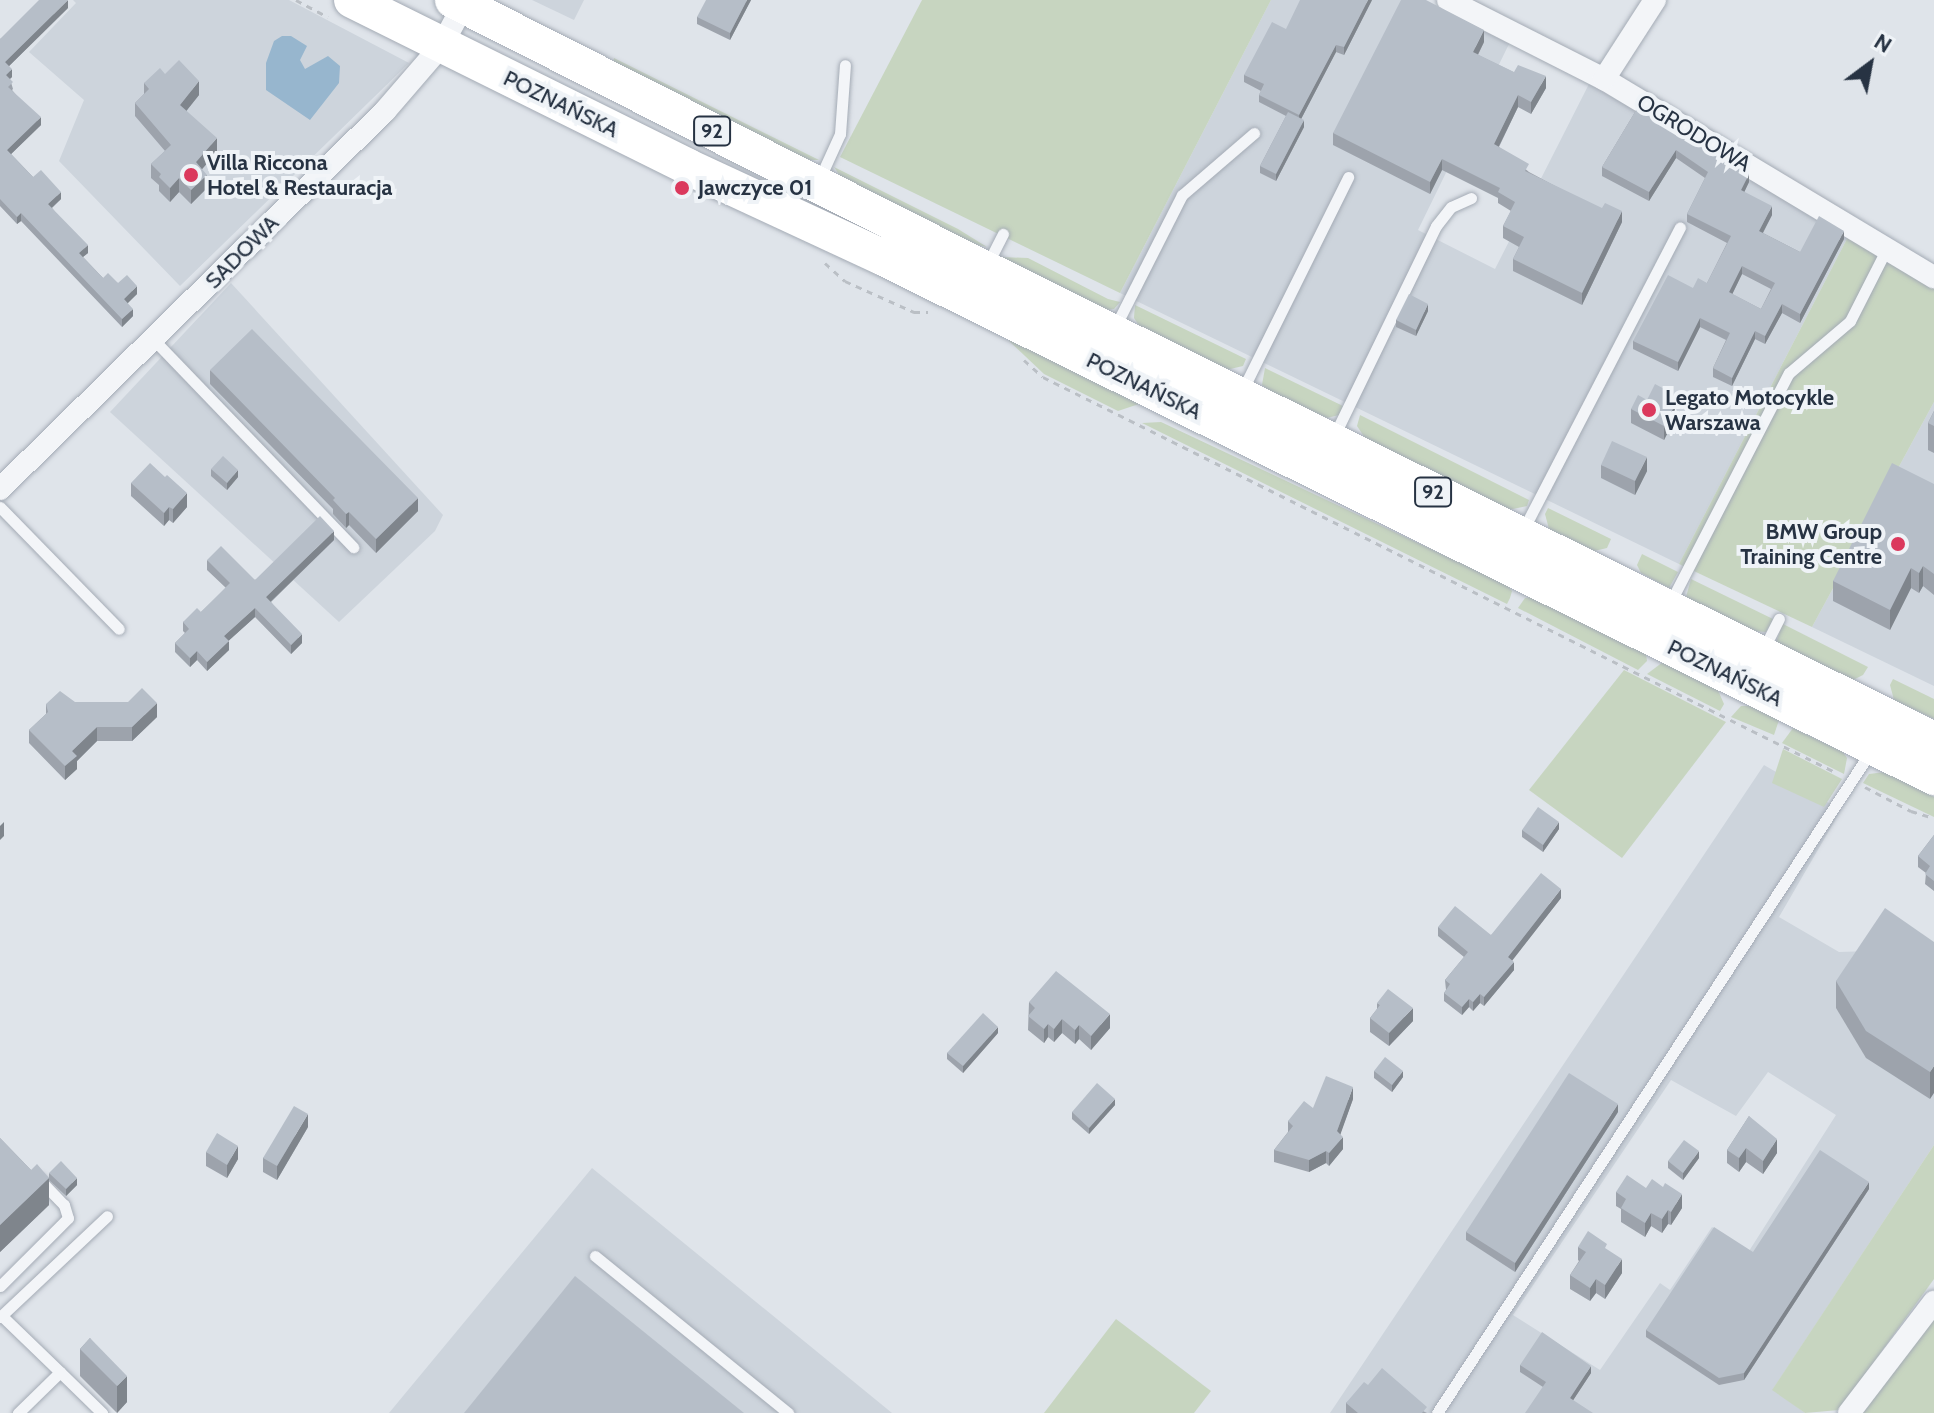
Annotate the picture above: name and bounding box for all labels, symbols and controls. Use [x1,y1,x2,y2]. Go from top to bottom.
north arrow [1830,24,1910,104]
text: N [1869,28,1897,59]
street label: POZNAŃSKA [499,65,623,143]
street label: OGRODOWA [1632,89,1756,177]
road number: 92 [692,115,732,147]
place label: Villa Riccona Hotel & Restauracja [207,149,392,200]
marker: Villa Riccona Hotel & Restauracja [182,166,200,184]
place label: Jawczyce 01 [698,175,812,201]
marker: Jawczyce 01 [673,179,691,197]
street label: SADOWA [200,210,284,294]
street label: POZNAŃSKA [1082,347,1206,425]
place label: Legato Motocykle Warszawa [1665,384,1834,436]
marker: Legato Motocykle Warszawa [1640,401,1658,419]
road number: 92 [1413,476,1453,508]
place label: BMW Group Training Centre [1740,518,1882,570]
marker: BMW Group Training Centre [1889,535,1907,553]
street label: POZNAŃSKA [1663,634,1787,712]

